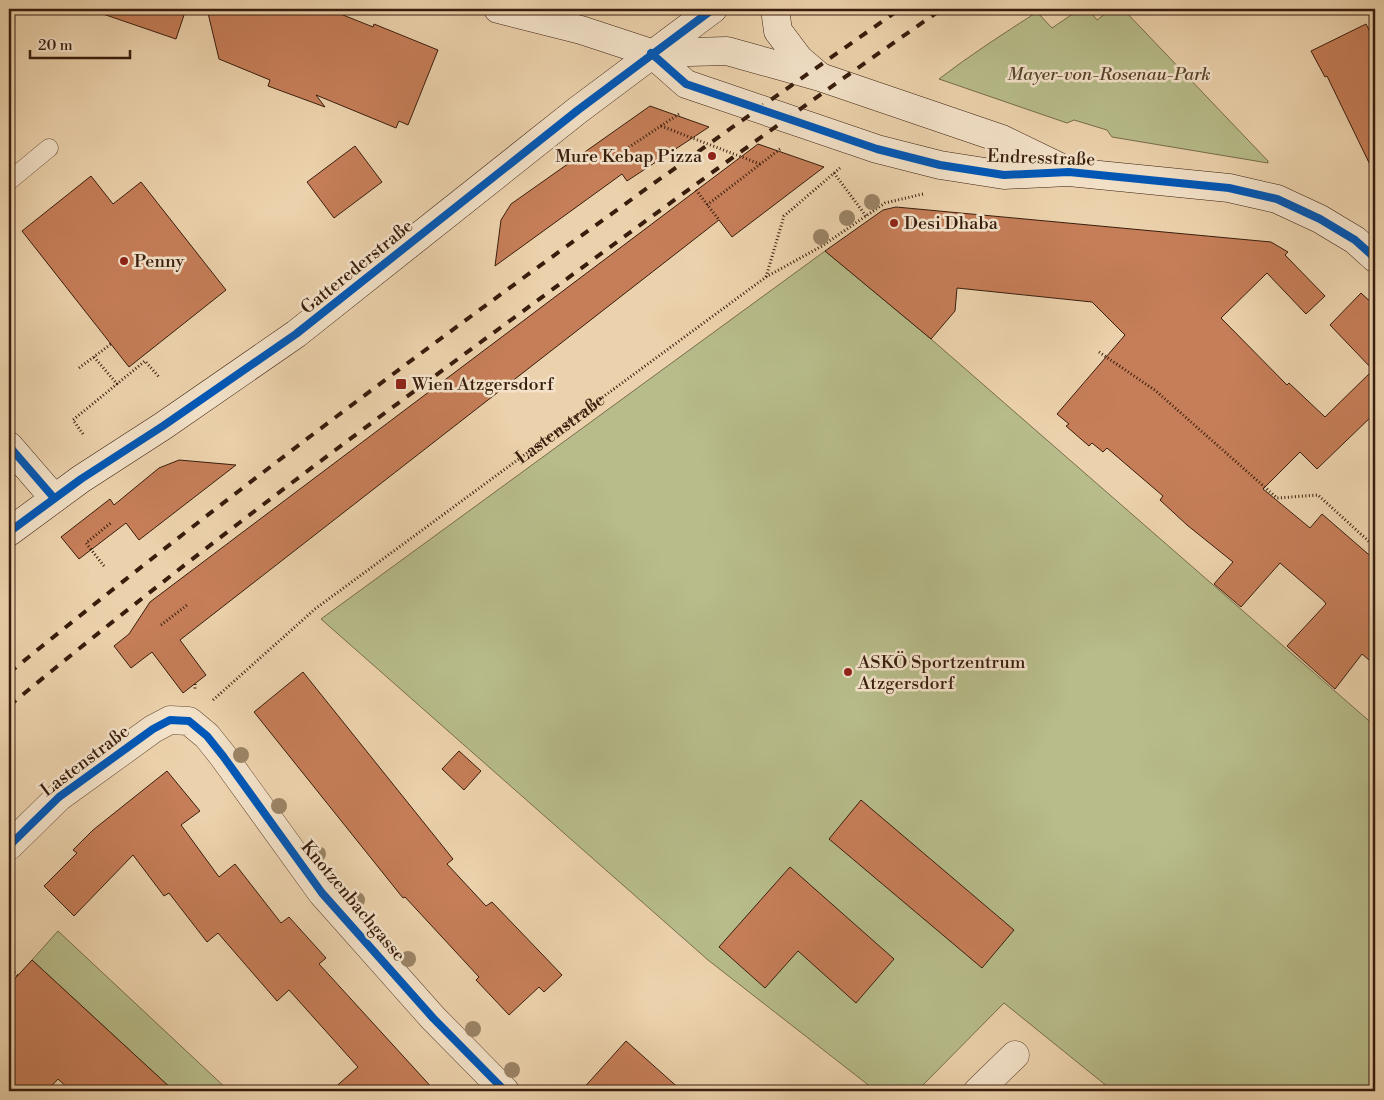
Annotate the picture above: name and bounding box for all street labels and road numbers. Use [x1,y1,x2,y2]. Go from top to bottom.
street label: Endresstraße [986,145,1096,171]
street label: Gatterederstraße [296,215,418,319]
street label: Lastenstraße [511,388,609,469]
street label: Lastenstraße [36,720,134,802]
street label: Knotzenbachgasse [296,836,410,966]

